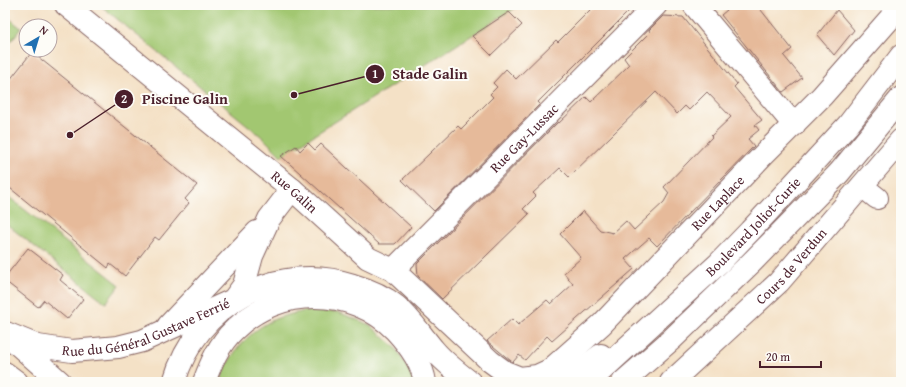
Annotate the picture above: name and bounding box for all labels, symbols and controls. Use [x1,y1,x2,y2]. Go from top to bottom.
north arrow [18,18,58,58]
text: N [36,22,52,39]
callout: Stade Galin [365,61,476,88]
text: Stade Galin [392,63,468,84]
text: 1 [372,65,378,82]
callout: Piscine Galin [114,85,236,112]
text: Piscine Galin [142,88,228,109]
text: 2 [121,90,127,107]
street label: Rue Gay-Lussac [485,99,563,177]
street label: Rue Galin [267,166,322,218]
street label: Rue Laplace [686,170,749,235]
street label: Boulevard Joliot-Curie [701,172,805,281]
street label: Cours de Verdun [751,223,831,309]
street label: Rue du Général Gustave Ferrié [61,293,233,361]
scale bar [760,343,821,369]
text: 20 m [766,348,790,365]

